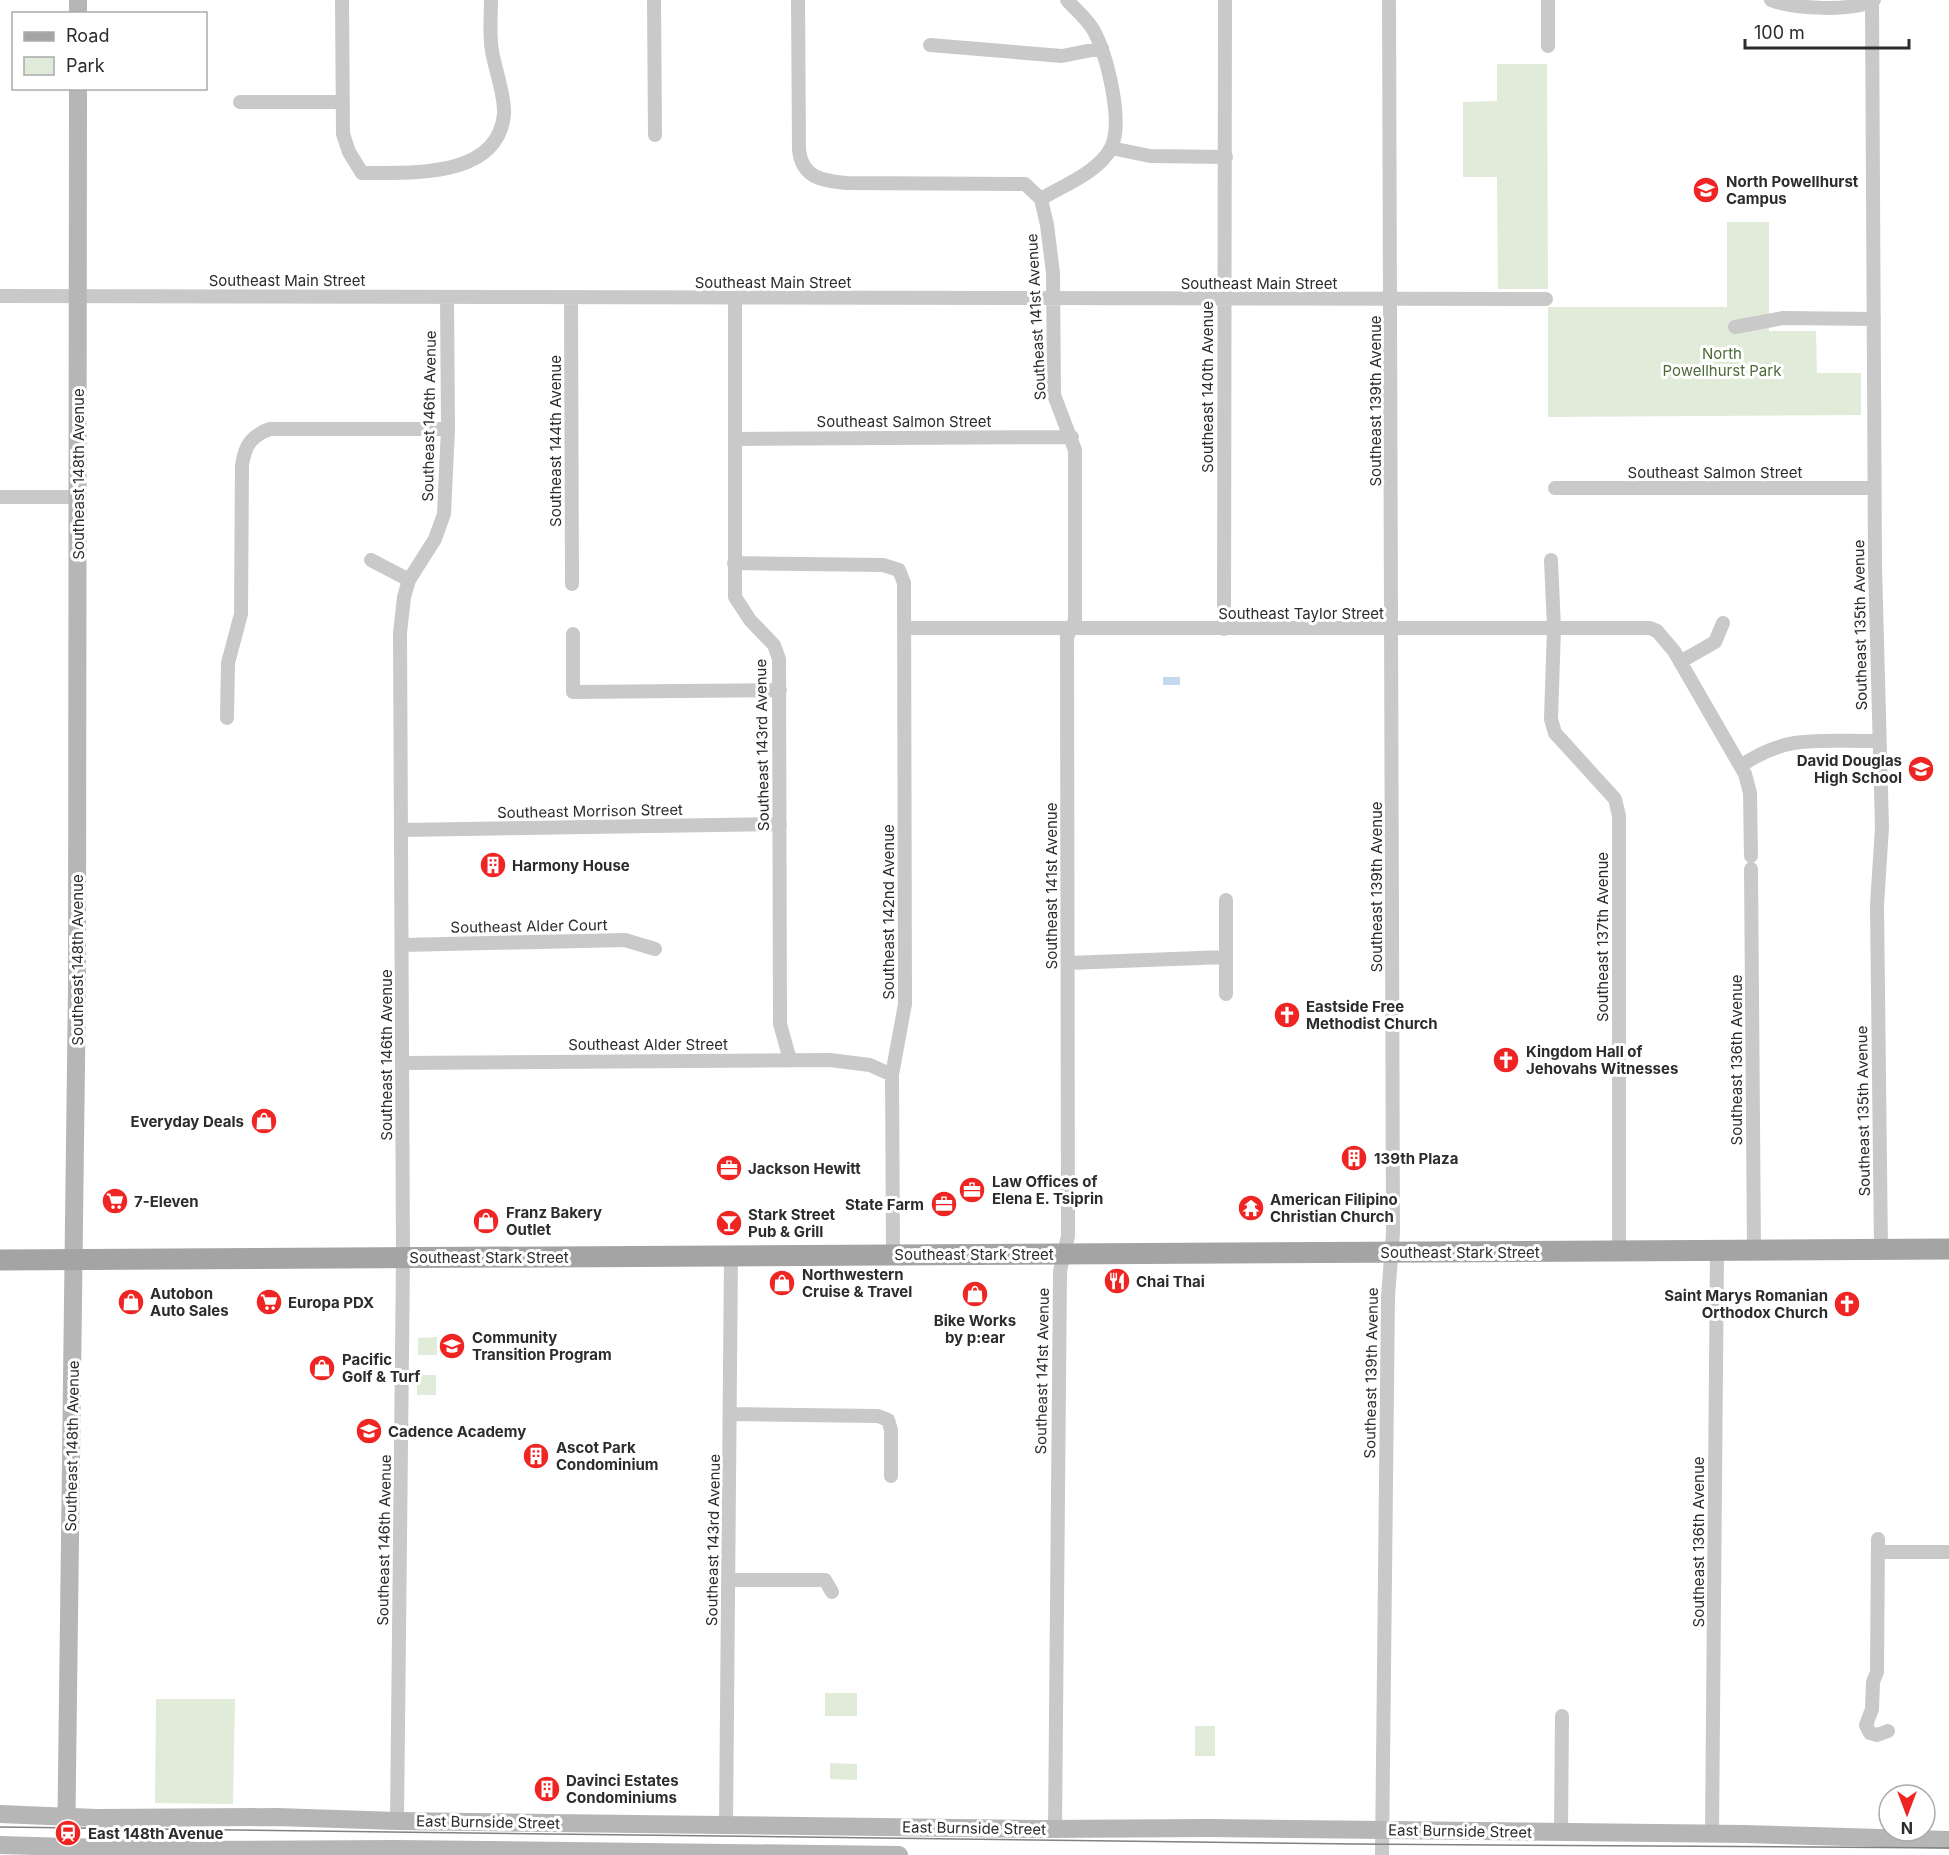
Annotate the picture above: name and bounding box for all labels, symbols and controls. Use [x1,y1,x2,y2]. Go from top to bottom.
legend [12,12,207,90]
scale bar [1745,12,1908,50]
text: 100 m [1754,22,1805,43]
text: Road [66,25,109,46]
text: Park [66,55,105,76]
place label: North Powellhurst Campus [1726,172,1859,208]
school or university icon: North Powellhurst Campus [1691,175,1721,205]
street label: Southeast 141st Avenue [1022,233,1050,401]
street label: Southeast Main Street [209,271,365,290]
street label: Southeast Main Street [695,273,851,292]
street label: Southeast Main Street [1181,274,1337,293]
street label: Southeast 140th Avenue [1198,301,1217,473]
street label: Southeast 139th Avenue [1366,315,1385,487]
street label: Southeast 146th Avenue [418,330,440,502]
park label: North Powellhurst Park [1663,344,1782,380]
street label: Southeast 144th Avenue [546,355,565,527]
street label: Southeast 148th Avenue [69,388,88,560]
street label: Southeast Salmon Street [817,412,992,431]
street label: Southeast Salmon Street [1628,463,1803,482]
street label: Southeast 135th Avenue [1849,539,1871,711]
street label: Southeast Taylor Street [1218,604,1384,623]
street label: Southeast 143rd Avenue [751,659,773,831]
place label: David Douglas High School [1797,751,1902,787]
school or university icon: David Douglas High School [1906,754,1936,784]
street label: Southeast Morrison Street [497,800,683,822]
street label: Southeast 139th Avenue [1367,801,1386,973]
street label: Southeast 141st Avenue [1042,803,1061,969]
street label: Southeast 142nd Avenue [879,824,898,1000]
building icon: Harmony House [478,850,508,880]
street label: Southeast 137th Avenue [1593,852,1612,1022]
place label: Harmony House [512,856,630,875]
street label: Southeast 148th Avenue [68,874,87,1046]
street label: Southeast Alder Court [450,915,608,937]
street label: Southeast 146th Avenue [377,969,396,1141]
street label: Southeast 136th Avenue [1727,975,1746,1145]
place label: Eastside Free Methodist Church [1306,997,1438,1033]
church icon: Eastside Free Methodist Church [1272,1000,1302,1030]
street label: Southeast 135th Avenue [1852,1025,1874,1197]
street label: Southeast Alder Street [568,1035,728,1054]
place label: Kingdom Hall of Jehovahs Witnesses [1526,1042,1678,1078]
church icon: Kingdom Hall of Jehovahs Witnesses [1491,1045,1521,1075]
shop icon: Everyday Deals [249,1106,279,1136]
place label: Everyday Deals [131,1112,244,1131]
building icon: 139th Plaza [1339,1143,1369,1173]
place label: 139th Plaza [1374,1149,1458,1168]
office icon: Jackson Hewitt [714,1153,744,1183]
place label: Jackson Hewitt [748,1159,861,1178]
place label: Law Offices of Elena E. Tsiprin [992,1172,1103,1208]
office icon: Law Offices of Elena E. Tsiprin [957,1175,987,1205]
supermarket icon: 7-Eleven [100,1186,130,1216]
office icon: State Farm [929,1189,959,1219]
place label: American Filipino Christian Church [1270,1190,1398,1226]
place label: 7-Eleven [134,1192,199,1211]
temple icon: American Filipino Christian Church [1236,1193,1266,1223]
place label: State Farm [845,1195,924,1214]
place label: Franz Bakery Outlet [506,1203,602,1239]
place label: Stark Street Pub & Grill [748,1205,836,1241]
shop icon: Franz Bakery Outlet [471,1206,501,1236]
bar icon: Stark Street Pub & Grill [714,1208,744,1238]
street label: Southeast Stark Street [1380,1243,1540,1262]
street label: Southeast Stark Street [894,1245,1054,1264]
street label: Southeast Stark Street [409,1248,569,1267]
place label: Northwestern Cruise & Travel [802,1265,912,1301]
restaurant icon: Chai Thai [1102,1266,1132,1296]
shop icon: Northwestern Cruise & Travel [767,1268,797,1298]
place label: Chai Thai [1136,1272,1205,1291]
shop icon: Bike Works by p:ear [960,1279,990,1309]
place label: Autobon Auto Sales [150,1284,229,1320]
place label: Saint Marys Romanian Orthodox Church [1664,1286,1828,1322]
shop icon: Autobon Auto Sales [116,1287,146,1317]
supermarket icon: Europa PDX [254,1287,284,1317]
street label: Southeast 141st Avenue [1031,1287,1053,1455]
street label: Southeast 139th Avenue [1360,1287,1382,1459]
church icon: Saint Marys Romanian Orthodox Church [1832,1289,1862,1319]
place label: Europa PDX [288,1293,374,1312]
place label: Bike Works by p:ear [934,1311,1016,1347]
place label: Community Transition Program [472,1328,612,1364]
school or university icon: Community Transition Program [437,1331,467,1361]
place label: Pacific Golf & Turf [342,1350,420,1386]
shop icon: Pacific Golf & Turf [307,1353,337,1383]
street label: Southeast 148th Avenue [61,1360,83,1532]
school or university icon: Cadence Academy [354,1416,384,1446]
place label: Cadence Academy [388,1422,526,1441]
place label: Ascot Park Condominium [556,1438,658,1474]
building icon: Ascot Park Condominium [521,1441,551,1471]
street label: Southeast 146th Avenue [373,1454,395,1626]
street label: Southeast 143rd Avenue [702,1454,724,1626]
street label: Southeast 136th Avenue [1689,1457,1708,1627]
place label: Davinci Estates Condominiums [566,1771,679,1807]
building icon: Davinci Estates Condominiums [532,1774,562,1804]
north arrow [1877,1783,1937,1843]
street label: East Burnside Street [416,1811,560,1833]
street label: East Burnside Street [902,1817,1046,1839]
station icon: East 148th Avenue [53,1818,83,1848]
text: N [1901,1818,1913,1838]
street label: East Burnside Street [1388,1820,1532,1842]
place label: East 148th Avenue [88,1824,224,1843]

